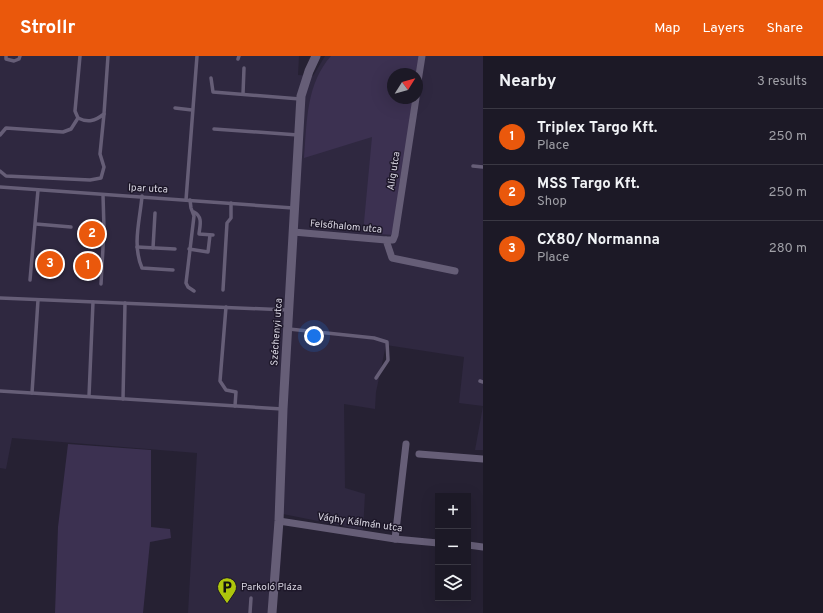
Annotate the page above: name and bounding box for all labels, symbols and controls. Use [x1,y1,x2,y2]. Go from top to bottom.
text: Strollr [20,16,75,40]
text: Map [654,20,680,37]
text: Layers [702,20,744,37]
text: Share [766,20,803,37]
north arrow [387,68,423,104]
text: Nearby [499,71,556,93]
text: 3 results [757,74,807,90]
text: Triplex Targo Kft. [537,119,657,138]
text: 1 [509,129,515,145]
text: 250 m [769,129,807,145]
text: Place [537,138,569,154]
street label: Alig utca [384,151,404,191]
text: MSS Targo Kft. [537,175,640,194]
street label: Ipar utca [128,181,168,197]
text: 2 [508,185,516,201]
text: 250 m [769,185,807,201]
text: Shop [537,194,567,210]
street label: Felsőhalom utca [309,217,383,237]
pin: 2 [79,219,105,249]
text: CX80/ Normanna [537,231,660,250]
text: 3 [508,241,516,257]
text: 280 m [769,241,807,257]
pin: 3 [37,249,63,279]
text: Place [537,250,569,266]
pin: 1 [75,251,101,281]
street label: Széchenyi utca [268,298,286,366]
your location [304,326,324,346]
map controls [435,493,471,601]
button: + [435,493,471,529]
street label: Vághy Kálmán utca [317,511,403,535]
button: − [435,529,471,565]
button: layers [435,565,471,601]
parking icon: Parkoló Pláza [216,576,238,604]
place label: Parkoló Pláza [241,581,302,594]

